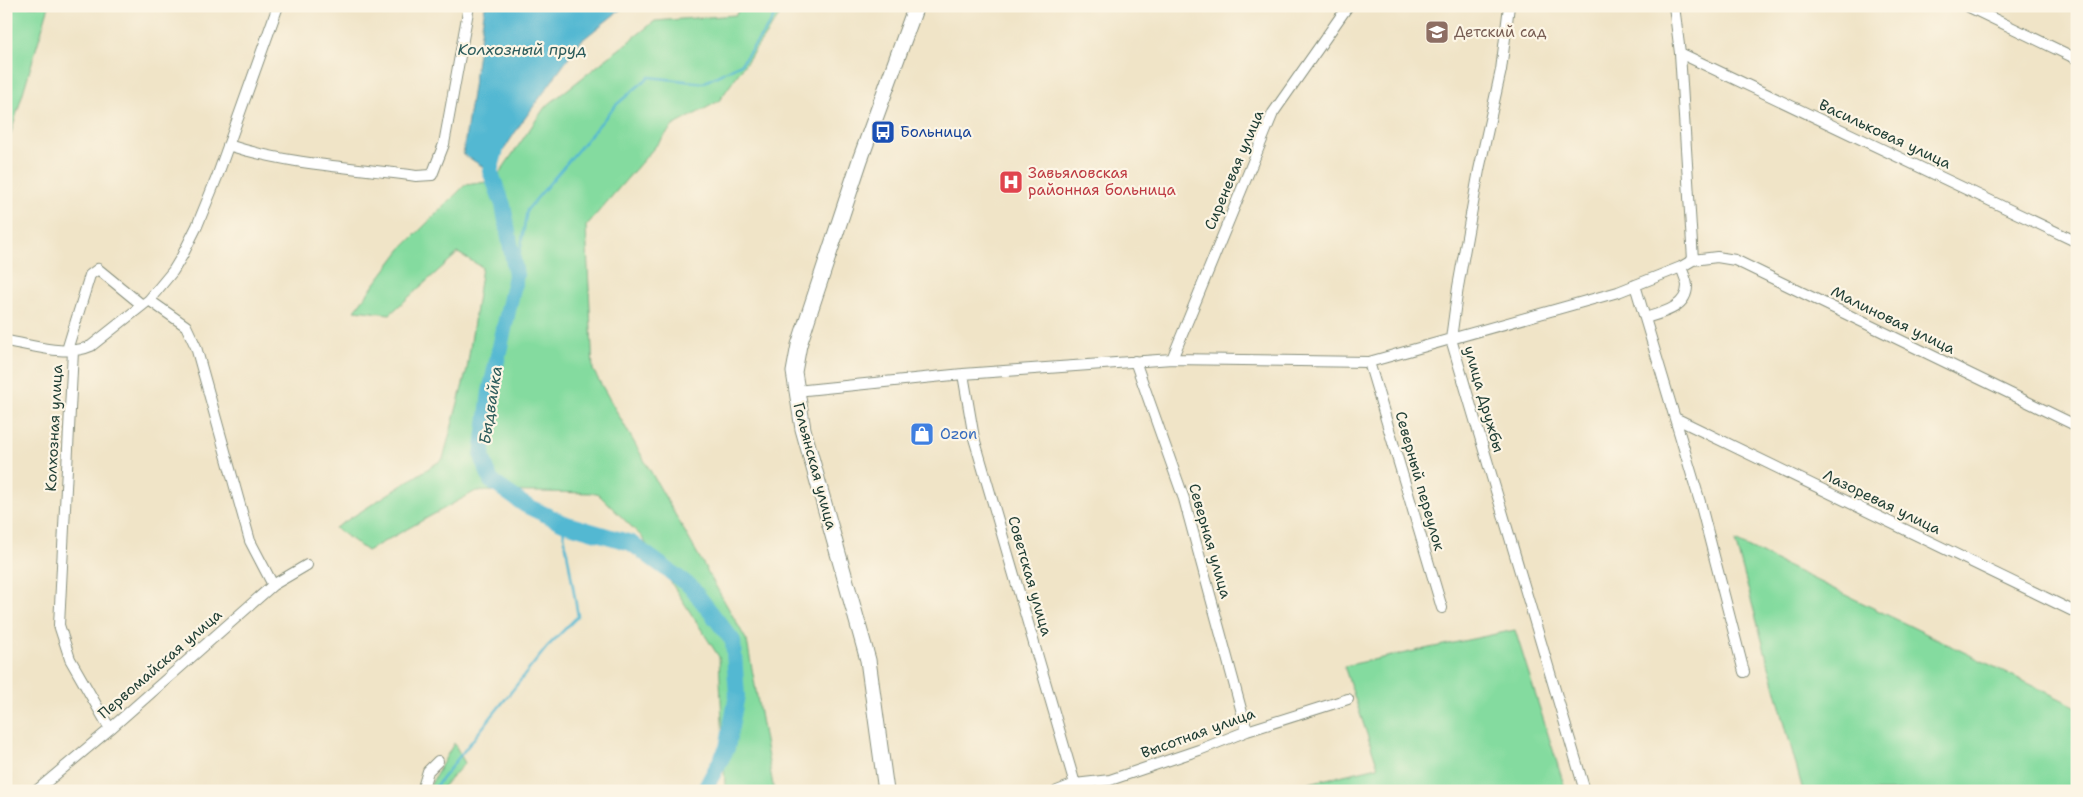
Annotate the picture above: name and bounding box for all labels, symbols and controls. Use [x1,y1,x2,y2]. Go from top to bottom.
school or university icon: Детский сад [1424,19,1450,45]
place label: Детский сад [1454,22,1547,42]
water label: Колхозный пруд [457,39,587,60]
street label: Васильковая улица [1816,95,1955,174]
street label: Сиреневая улица [1200,106,1269,233]
bus stop icon: Больница [870,119,896,145]
place label: Больница [900,122,972,142]
place label: Завьяловская районная больница [1028,163,1176,200]
hospital icon: Завьяловская районная больница [998,169,1024,195]
street label: Малиновая улица [1828,281,1959,359]
street label: улица Дружбы [1459,343,1509,455]
street label: Колхозная улица [41,363,67,492]
water label: Быдвайка [474,364,507,446]
street label: Гольянская улица [788,400,842,532]
street label: Северный переулок [1390,409,1450,553]
shop icon: Ozon [909,421,935,447]
place label: Ozon [940,424,977,444]
street label: Лазоревая улица [1820,465,1945,539]
street label: Северная улица [1184,481,1236,601]
street label: Советская улица [1003,514,1057,639]
street label: Первомайская улица [94,604,226,723]
street label: Высотная улица [1138,703,1258,763]

